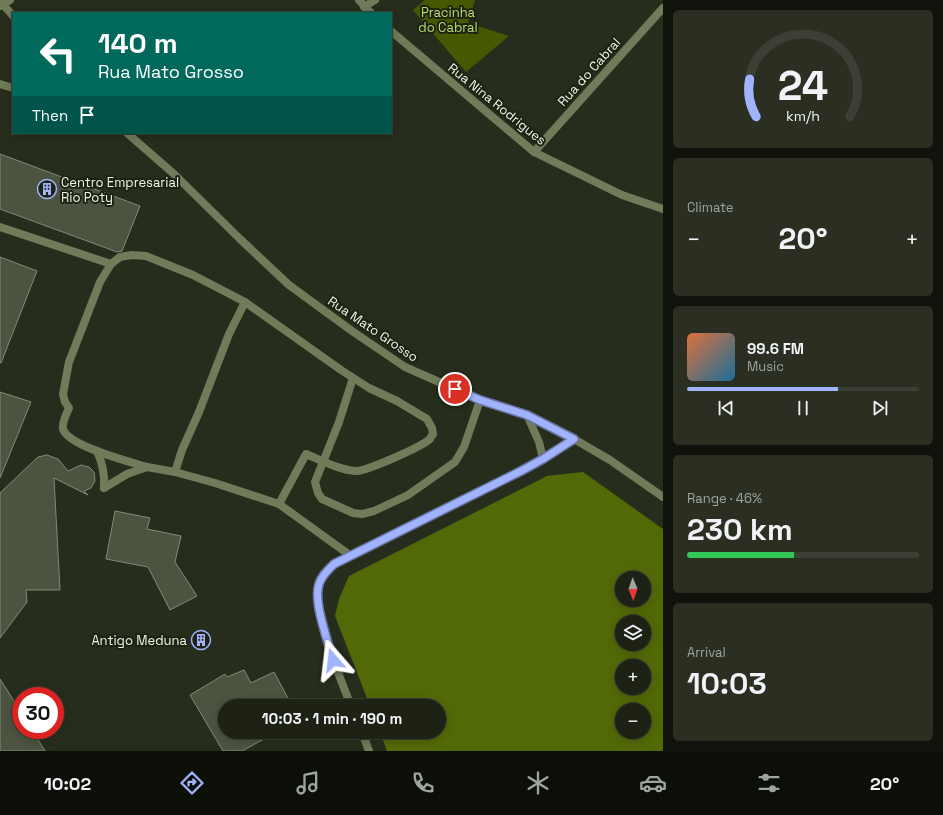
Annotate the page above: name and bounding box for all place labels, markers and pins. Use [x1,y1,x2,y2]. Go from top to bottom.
place label: Centro Empresarial Rio Poty [61,174,179,206]
building icon: Centro Empresarial Rio Poty [36,178,58,200]
pin [438,372,472,406]
building icon: Antigo Meduna [190,629,212,651]
place label: Antigo Meduna [91,632,188,649]

